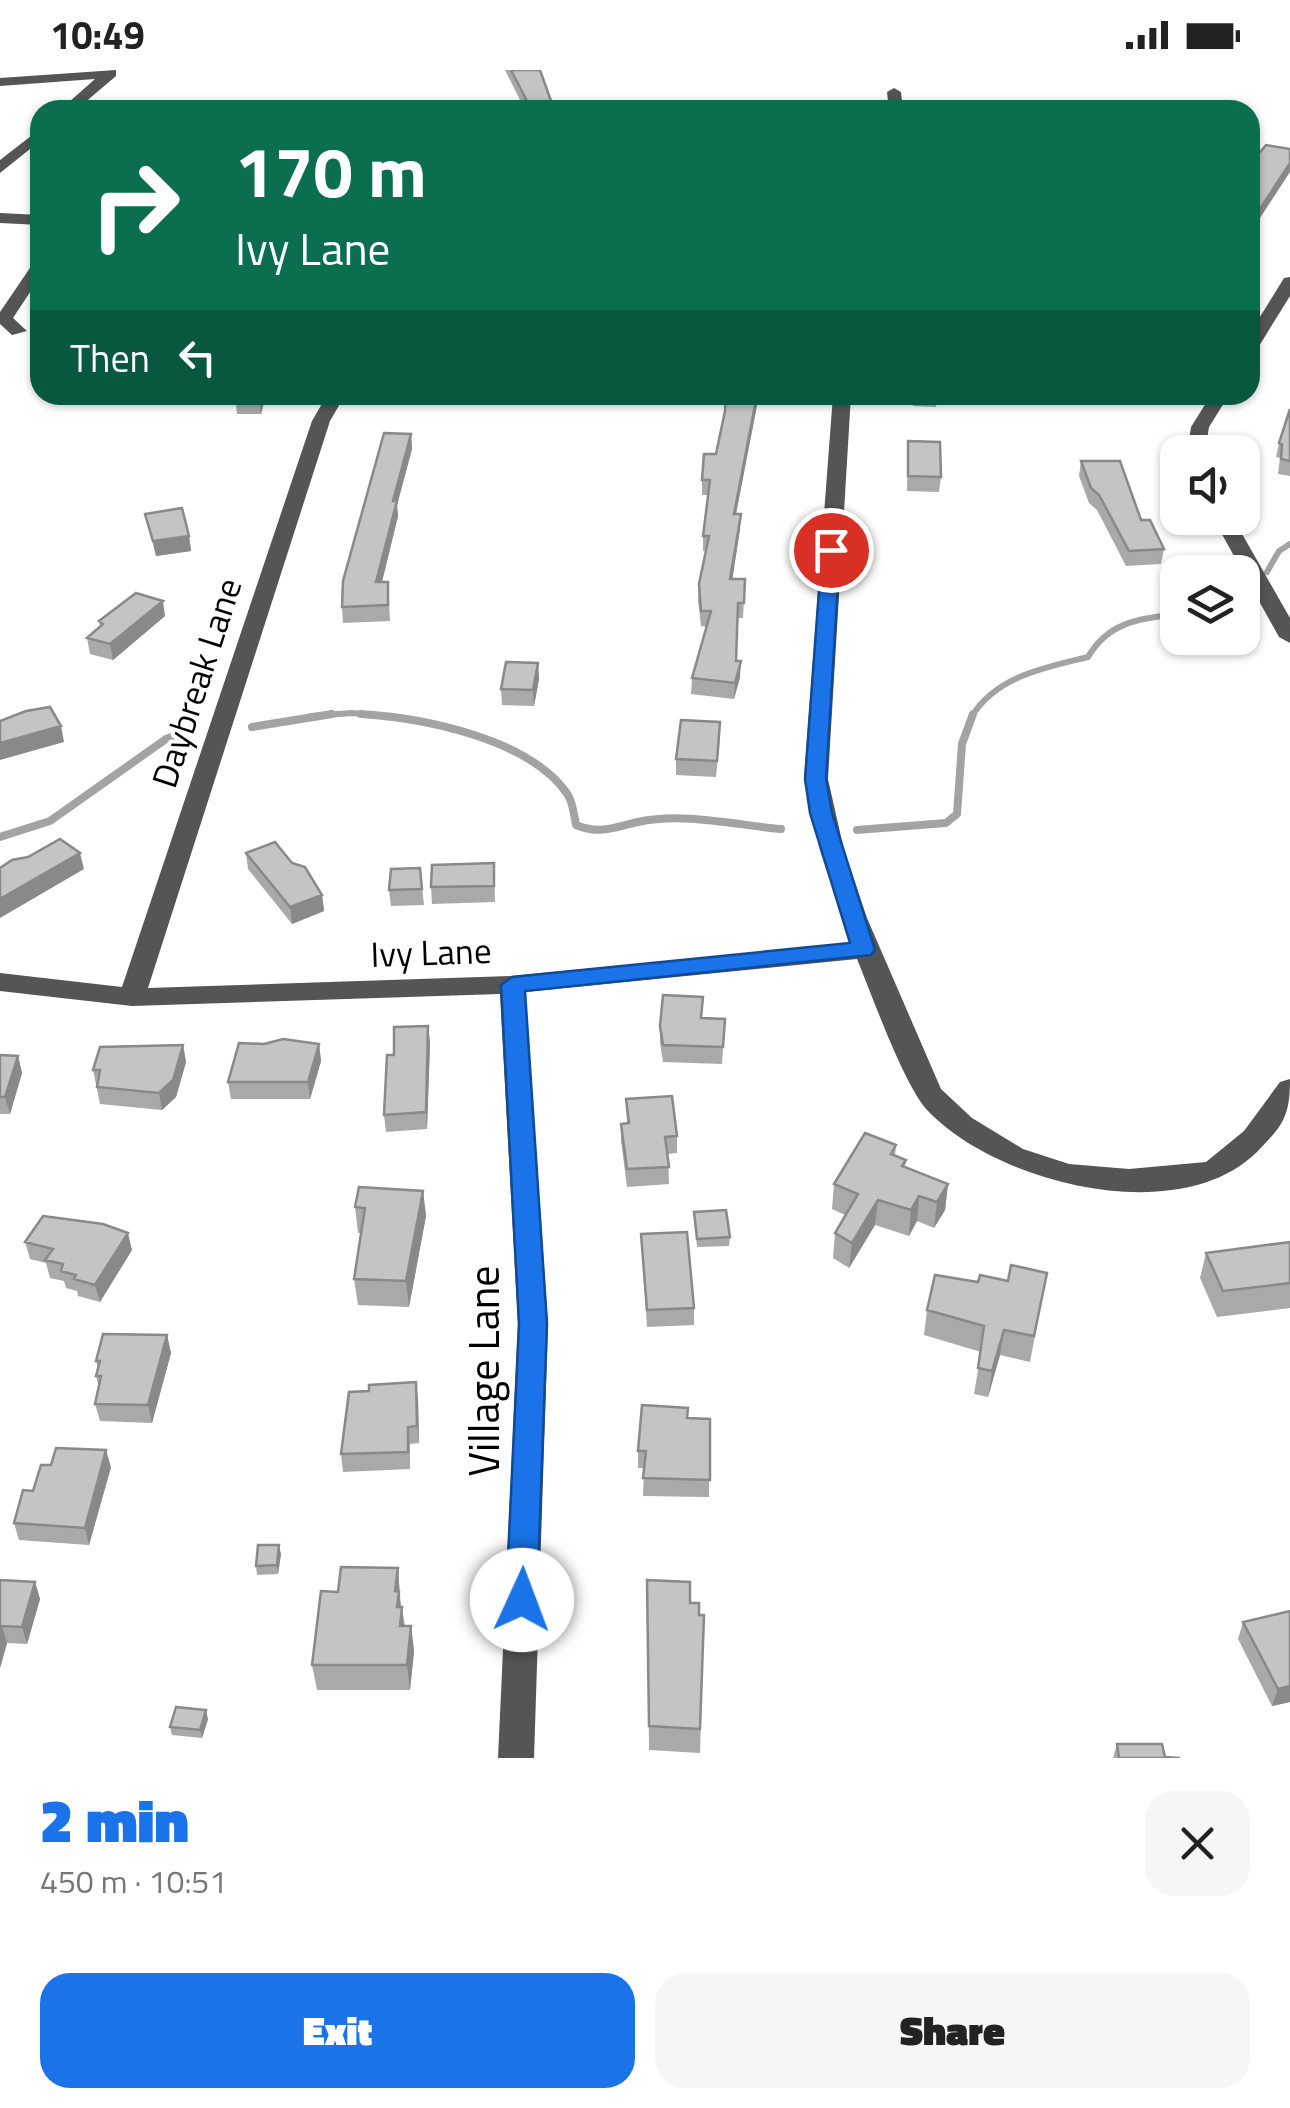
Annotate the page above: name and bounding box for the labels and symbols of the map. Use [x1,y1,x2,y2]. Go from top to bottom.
pin [789,508,874,593]
street label: Daybreak Lane [137,571,255,794]
street label: Ivy Lane [370,923,492,981]
street label: Village Lane [451,1265,515,1477]
position arrow [470,1548,574,1652]

